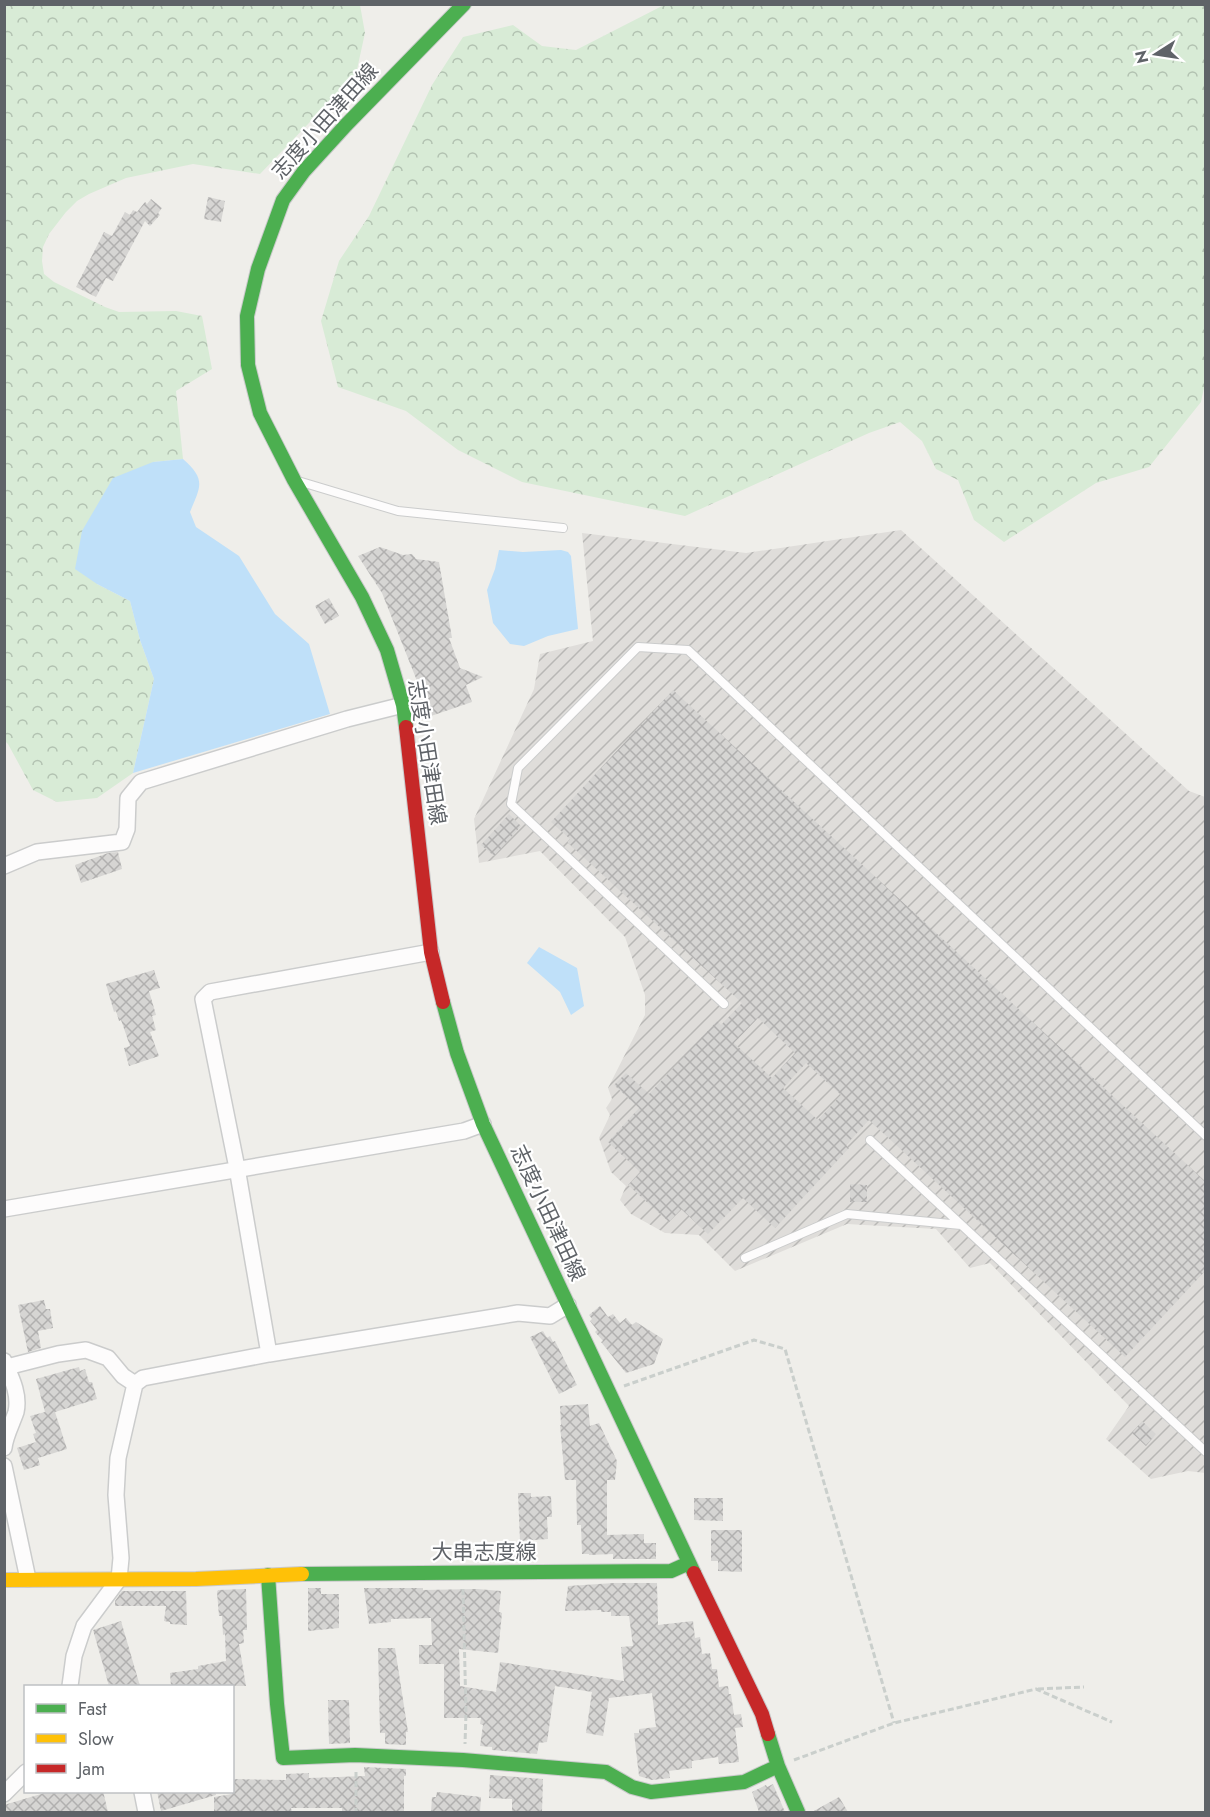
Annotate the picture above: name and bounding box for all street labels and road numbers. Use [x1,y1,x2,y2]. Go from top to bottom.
street label: 志度小田津田線 [265,56,385,186]
street label: 志度小田津田線 [401,677,453,827]
street label: 志度小田津田線 [503,1140,593,1286]
street label: 大串志度線 [432,1537,537,1567]

